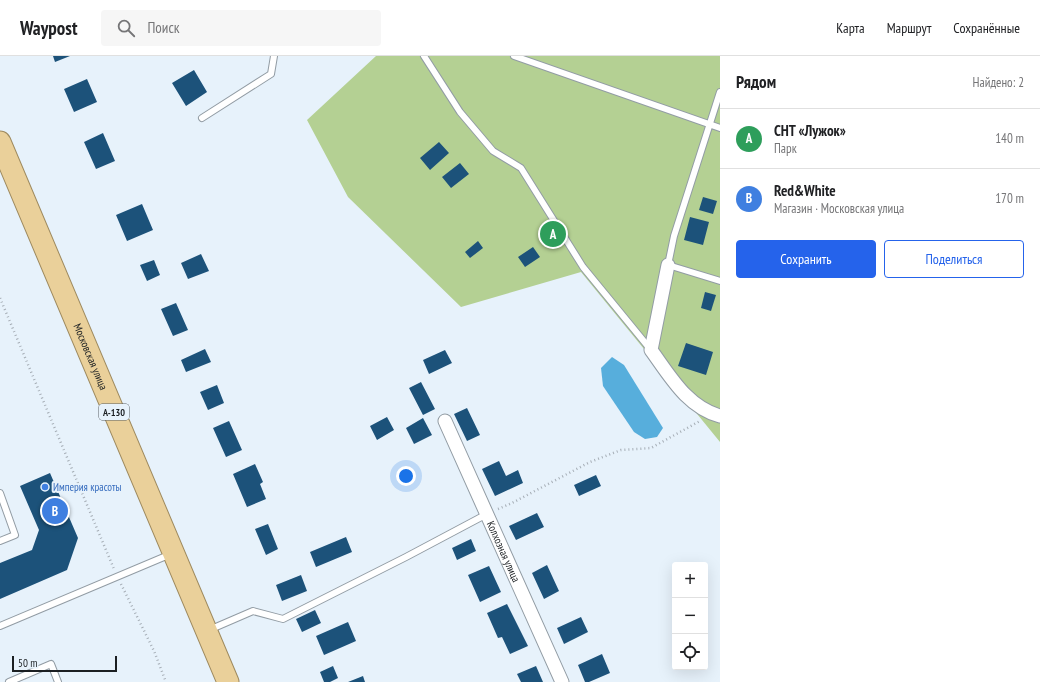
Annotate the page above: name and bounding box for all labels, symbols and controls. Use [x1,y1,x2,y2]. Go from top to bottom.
search box [101,10,381,46]
text: Waypost [20,16,77,40]
icon: search [115,17,137,39]
text: Поиск [147,18,180,37]
text: Карта [836,19,865,37]
text: Маршрут [887,19,931,37]
text: Сохранённые [953,19,1020,37]
text: Рядом [736,71,776,93]
text: Найдено: 2 [973,74,1024,91]
text: СНТ «Лужок» [774,121,846,140]
text: A [746,130,752,147]
text: 140 m [995,130,1024,147]
text: Парк [774,140,797,157]
text: Red&White [774,181,836,200]
text: B [746,190,752,207]
text: 170 m [995,190,1024,207]
text: Магазин · Московская улица [774,200,904,217]
pin: A [540,219,566,249]
button: Сохранить [736,240,876,278]
button: Поделиться [884,240,1024,278]
street label: Московская улица [70,321,111,392]
road number: А-130 [99,404,129,420]
your location [396,466,416,486]
place label: Империя красоты [53,480,122,494]
marker: Империя красоты [40,482,50,492]
pin: B [42,496,68,526]
street label: Колхозная улица [484,519,523,584]
map controls [672,562,708,670]
button: + [672,562,708,598]
button: − [672,598,708,634]
button: locate [672,634,708,670]
scale bar [12,654,117,673]
text: 50 m [18,656,37,670]

